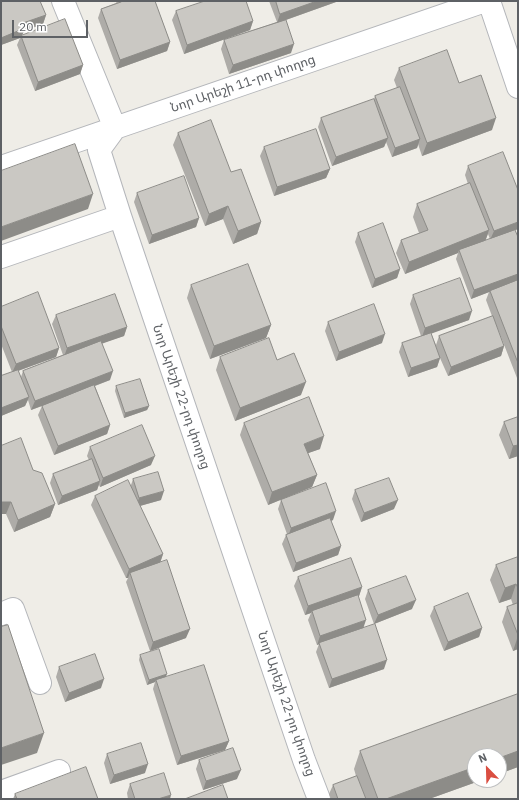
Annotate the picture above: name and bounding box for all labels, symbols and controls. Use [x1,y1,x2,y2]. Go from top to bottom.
scale bar [14,12,90,38]
text: 20 m [19,19,47,34]
street label: Նոր Արեշի 11-րդ փողոց [169,52,317,116]
street label: Նոր Արեշի 22-րդ փողոց [149,323,213,471]
street label: Նոր Արեշի 22-րդ փողոց [254,630,318,778]
north arrow [467,748,507,788]
text: N [476,750,489,766]

